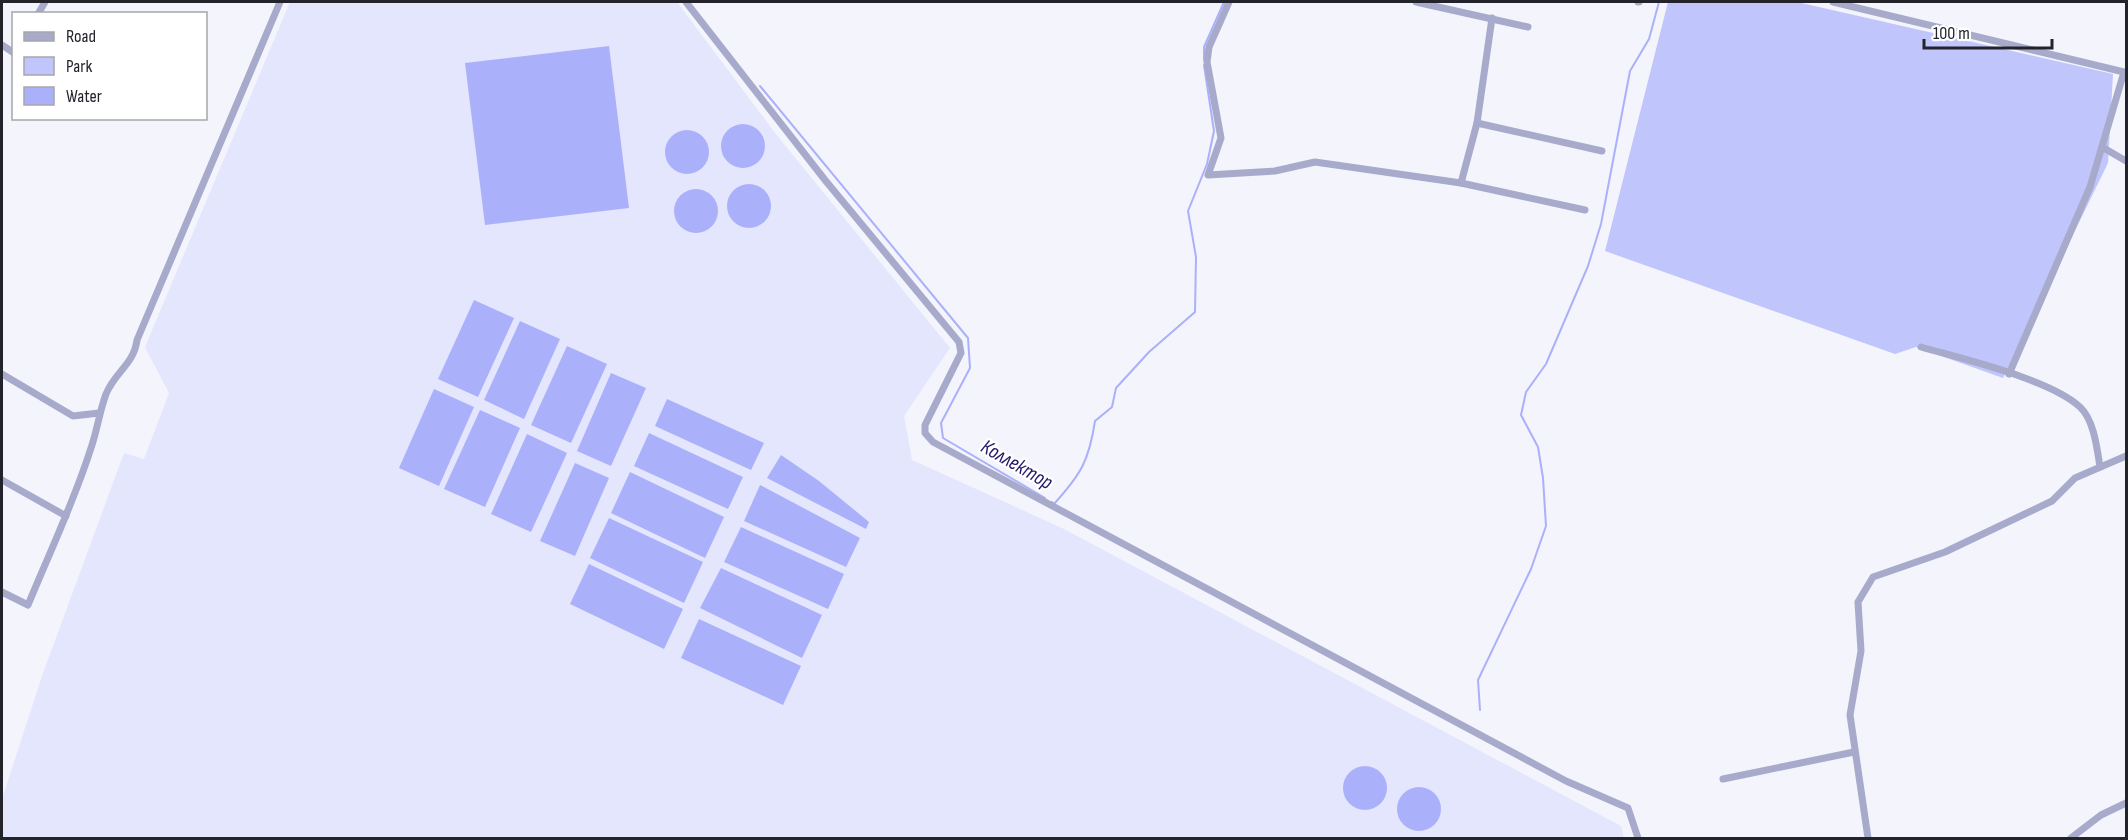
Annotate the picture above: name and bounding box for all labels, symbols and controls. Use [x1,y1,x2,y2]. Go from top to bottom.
legend [12,12,207,120]
scale bar [1924,12,2052,50]
text: 100 m [1933,23,1970,44]
text: Road [66,26,96,47]
text: Park [66,56,92,77]
text: Water [66,86,102,107]
water label: Коллектор [976,434,1057,495]

